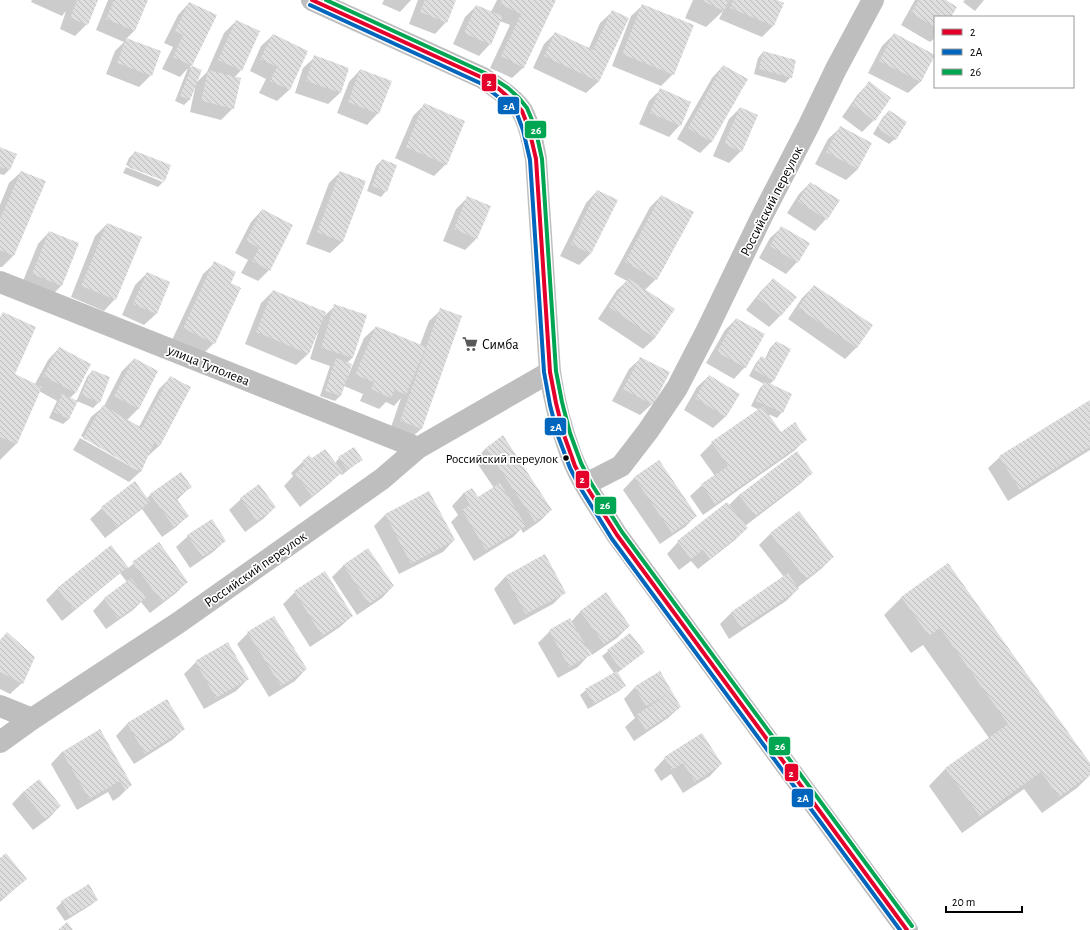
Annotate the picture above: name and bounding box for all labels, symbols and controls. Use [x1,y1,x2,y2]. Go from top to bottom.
legend [934,16,1074,88]
text: 2 [970,26,976,38]
text: 2А [970,46,983,58]
text: 26 [970,66,981,78]
line badge: 2 [481,73,497,92]
text: 2 [486,77,492,88]
line badge: 2А [497,96,520,115]
text: 2А [503,101,515,112]
line badge: 26 [524,120,547,139]
text: 26 [531,125,541,136]
street label: Российский переулок [738,144,806,259]
supermarket icon: Симба [461,335,479,353]
place label: Симба [482,338,519,352]
street label: улица Туполева [165,343,252,389]
line badge: 2А [544,417,567,436]
text: 2А [550,422,562,433]
place label: Российский переулок [446,453,558,466]
marker: Российский переулок [561,453,571,463]
line badge: 2 [575,470,590,489]
text: 2 [579,474,585,485]
line badge: 26 [594,496,617,515]
text: 26 [600,500,610,511]
street label: Российский переулок [202,529,310,610]
line badge: 26 [768,736,791,756]
text: 26 [775,741,785,752]
line badge: 2 [784,763,799,782]
text: 2 [788,768,794,779]
line badge: 2А [791,788,814,808]
text: 2А [797,793,809,804]
scale bar [946,888,1022,914]
text: 20 m [952,896,975,908]

